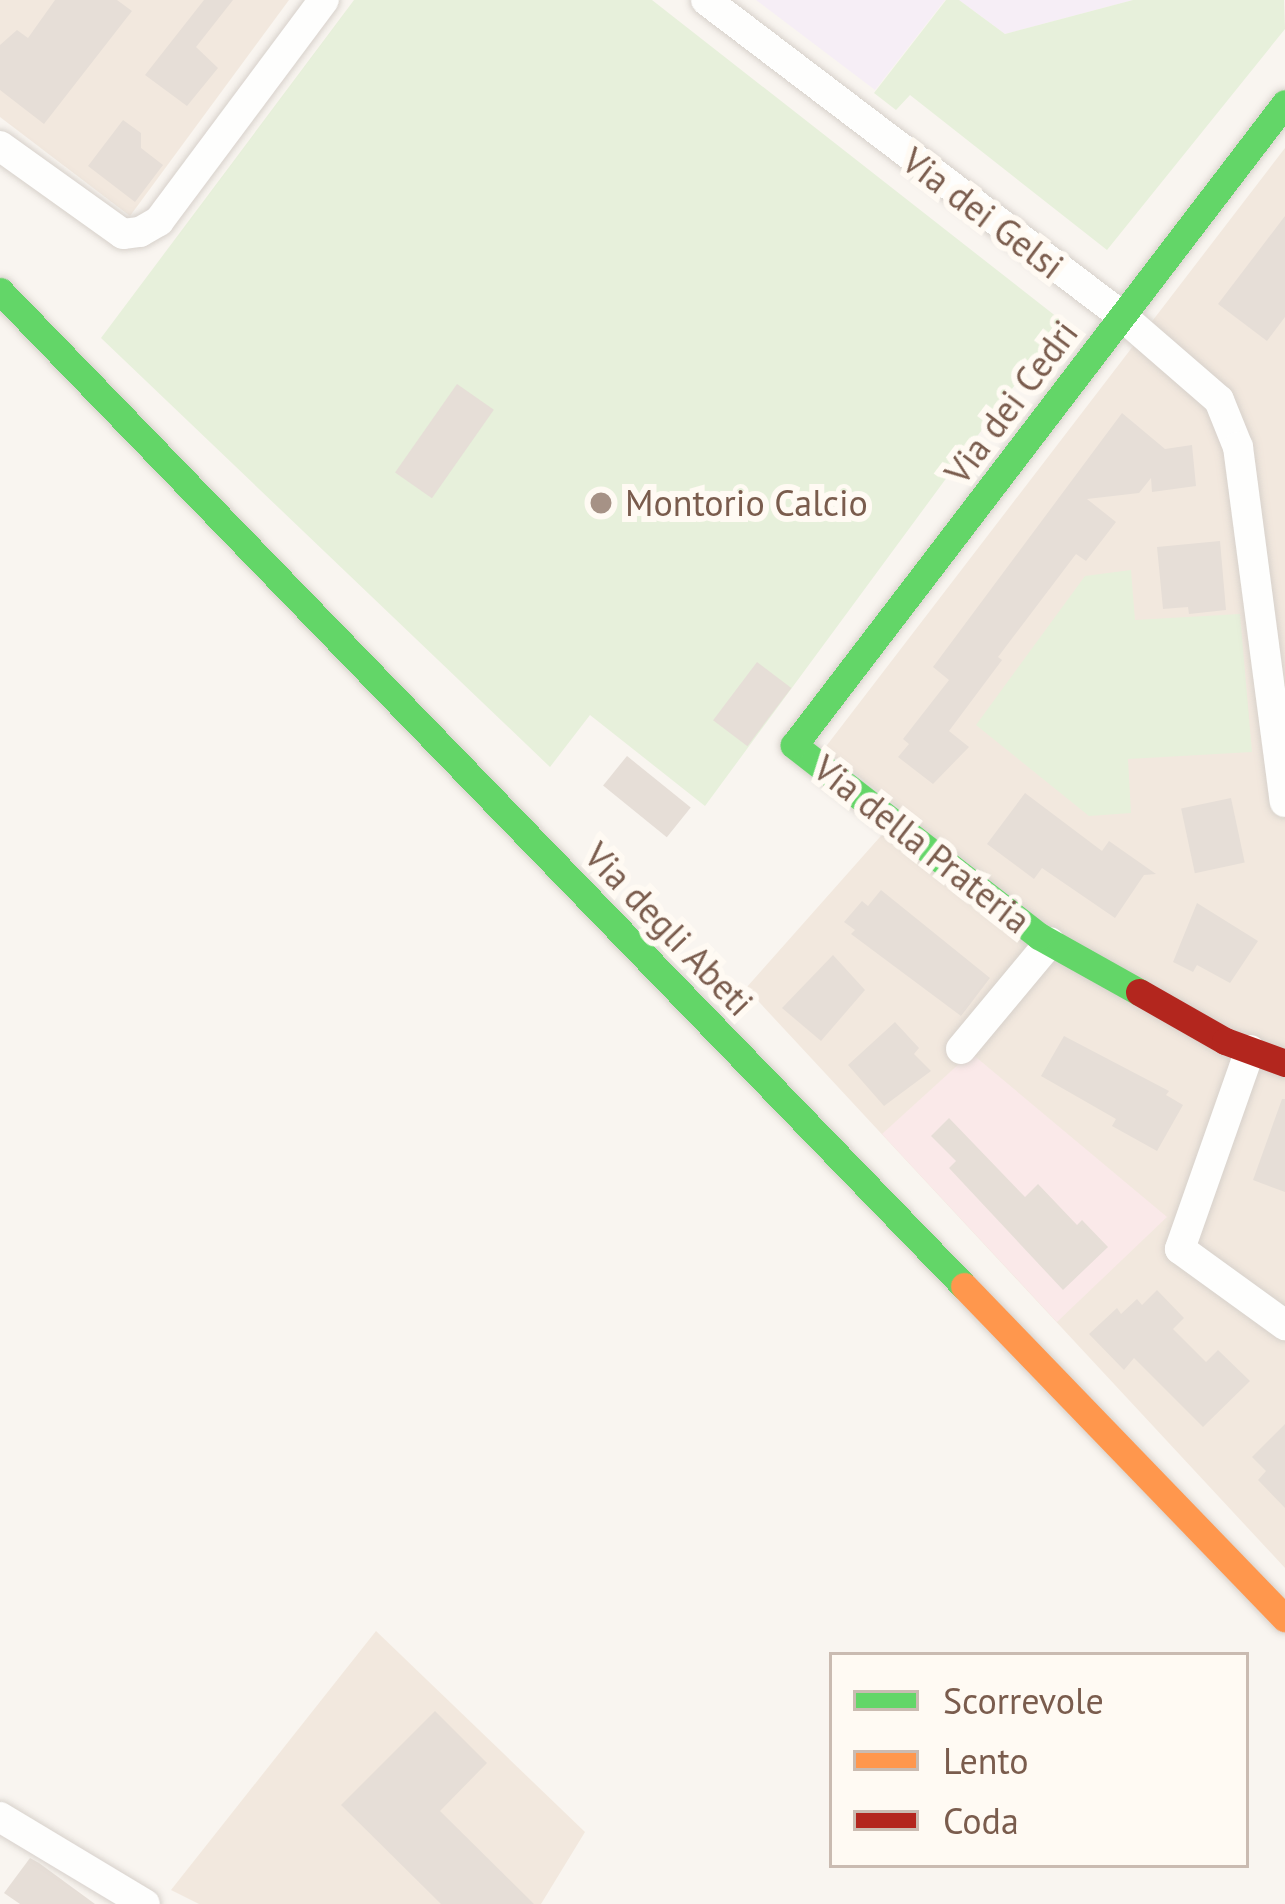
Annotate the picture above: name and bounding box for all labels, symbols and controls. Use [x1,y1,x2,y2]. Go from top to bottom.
street label: Via dei Gelsi [894,139,1072,287]
street label: Via dei Cedri [936,312,1086,492]
place label: Montorio Calcio [625,481,868,525]
marker: Montorio Calcio [588,490,614,516]
street label: Via della Prateria [805,746,1039,942]
street label: Via degli Abeti [575,833,763,1025]
legend [829,1652,1249,1868]
text: Scorrevole [943,1677,1104,1724]
text: Lento [943,1737,1029,1784]
text: Coda [943,1797,1019,1844]

